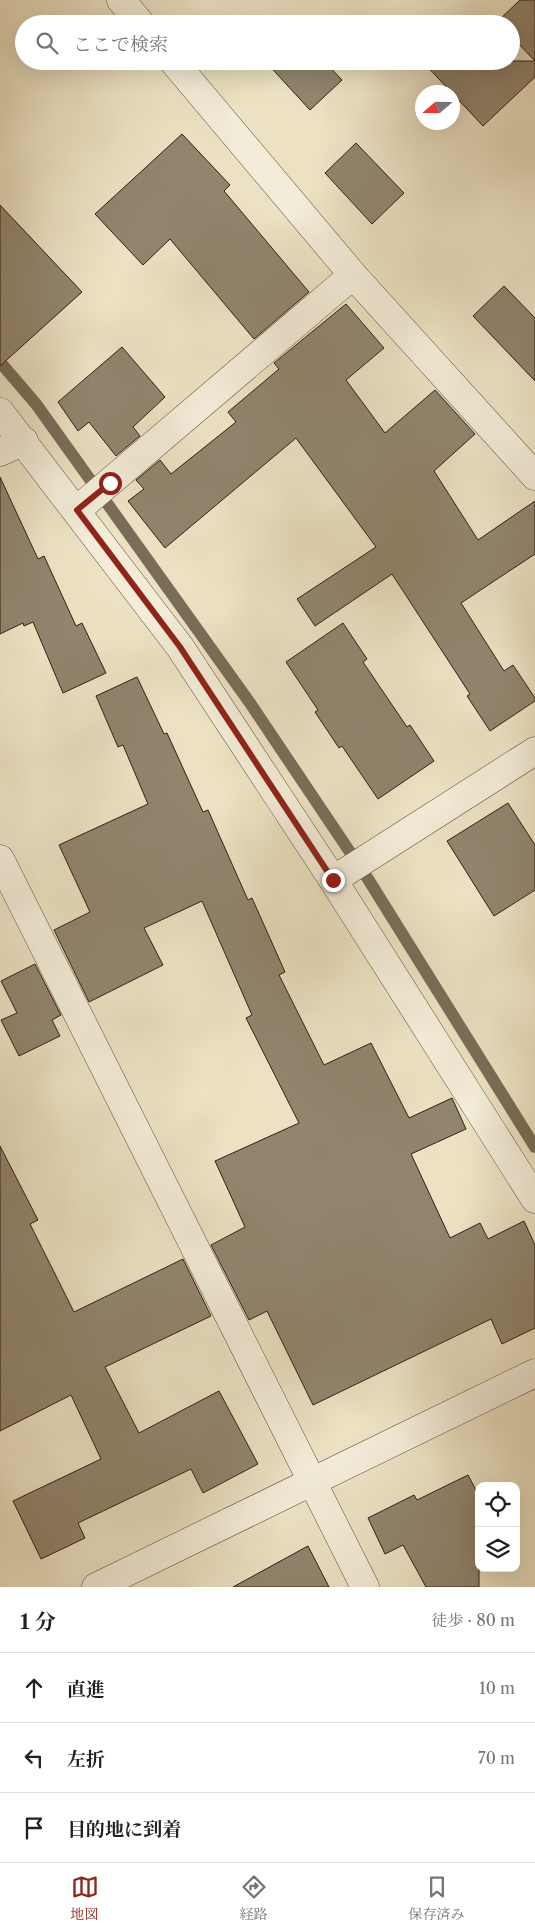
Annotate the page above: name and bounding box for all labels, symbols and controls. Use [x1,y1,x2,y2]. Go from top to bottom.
search box [15,15,520,70]
icon: search [33,29,61,57]
text: ここで検索 [73,33,168,56]
north arrow [415,85,460,130]
route start [99,472,122,495]
route end [322,869,345,892]
map controls [475,1482,520,1572]
button: locate [475,1482,520,1527]
button: layers [475,1527,520,1572]
text: 1 分 [20,1609,56,1634]
text: 徒歩 · 80 m [431,1610,515,1630]
icon: ahead [20,1674,48,1702]
text: 直進 [67,1678,105,1701]
text: 10 m [479,1678,515,1698]
icon: left [20,1744,48,1772]
text: 左折 [67,1748,105,1771]
text: 70 m [478,1748,515,1768]
icon: arrive [20,1814,48,1842]
text: 目的地に到着 [67,1818,181,1841]
tab: 地図 [71,1873,99,1923]
tab: 経路 [240,1873,268,1923]
tab: 保存済み [409,1873,465,1923]

